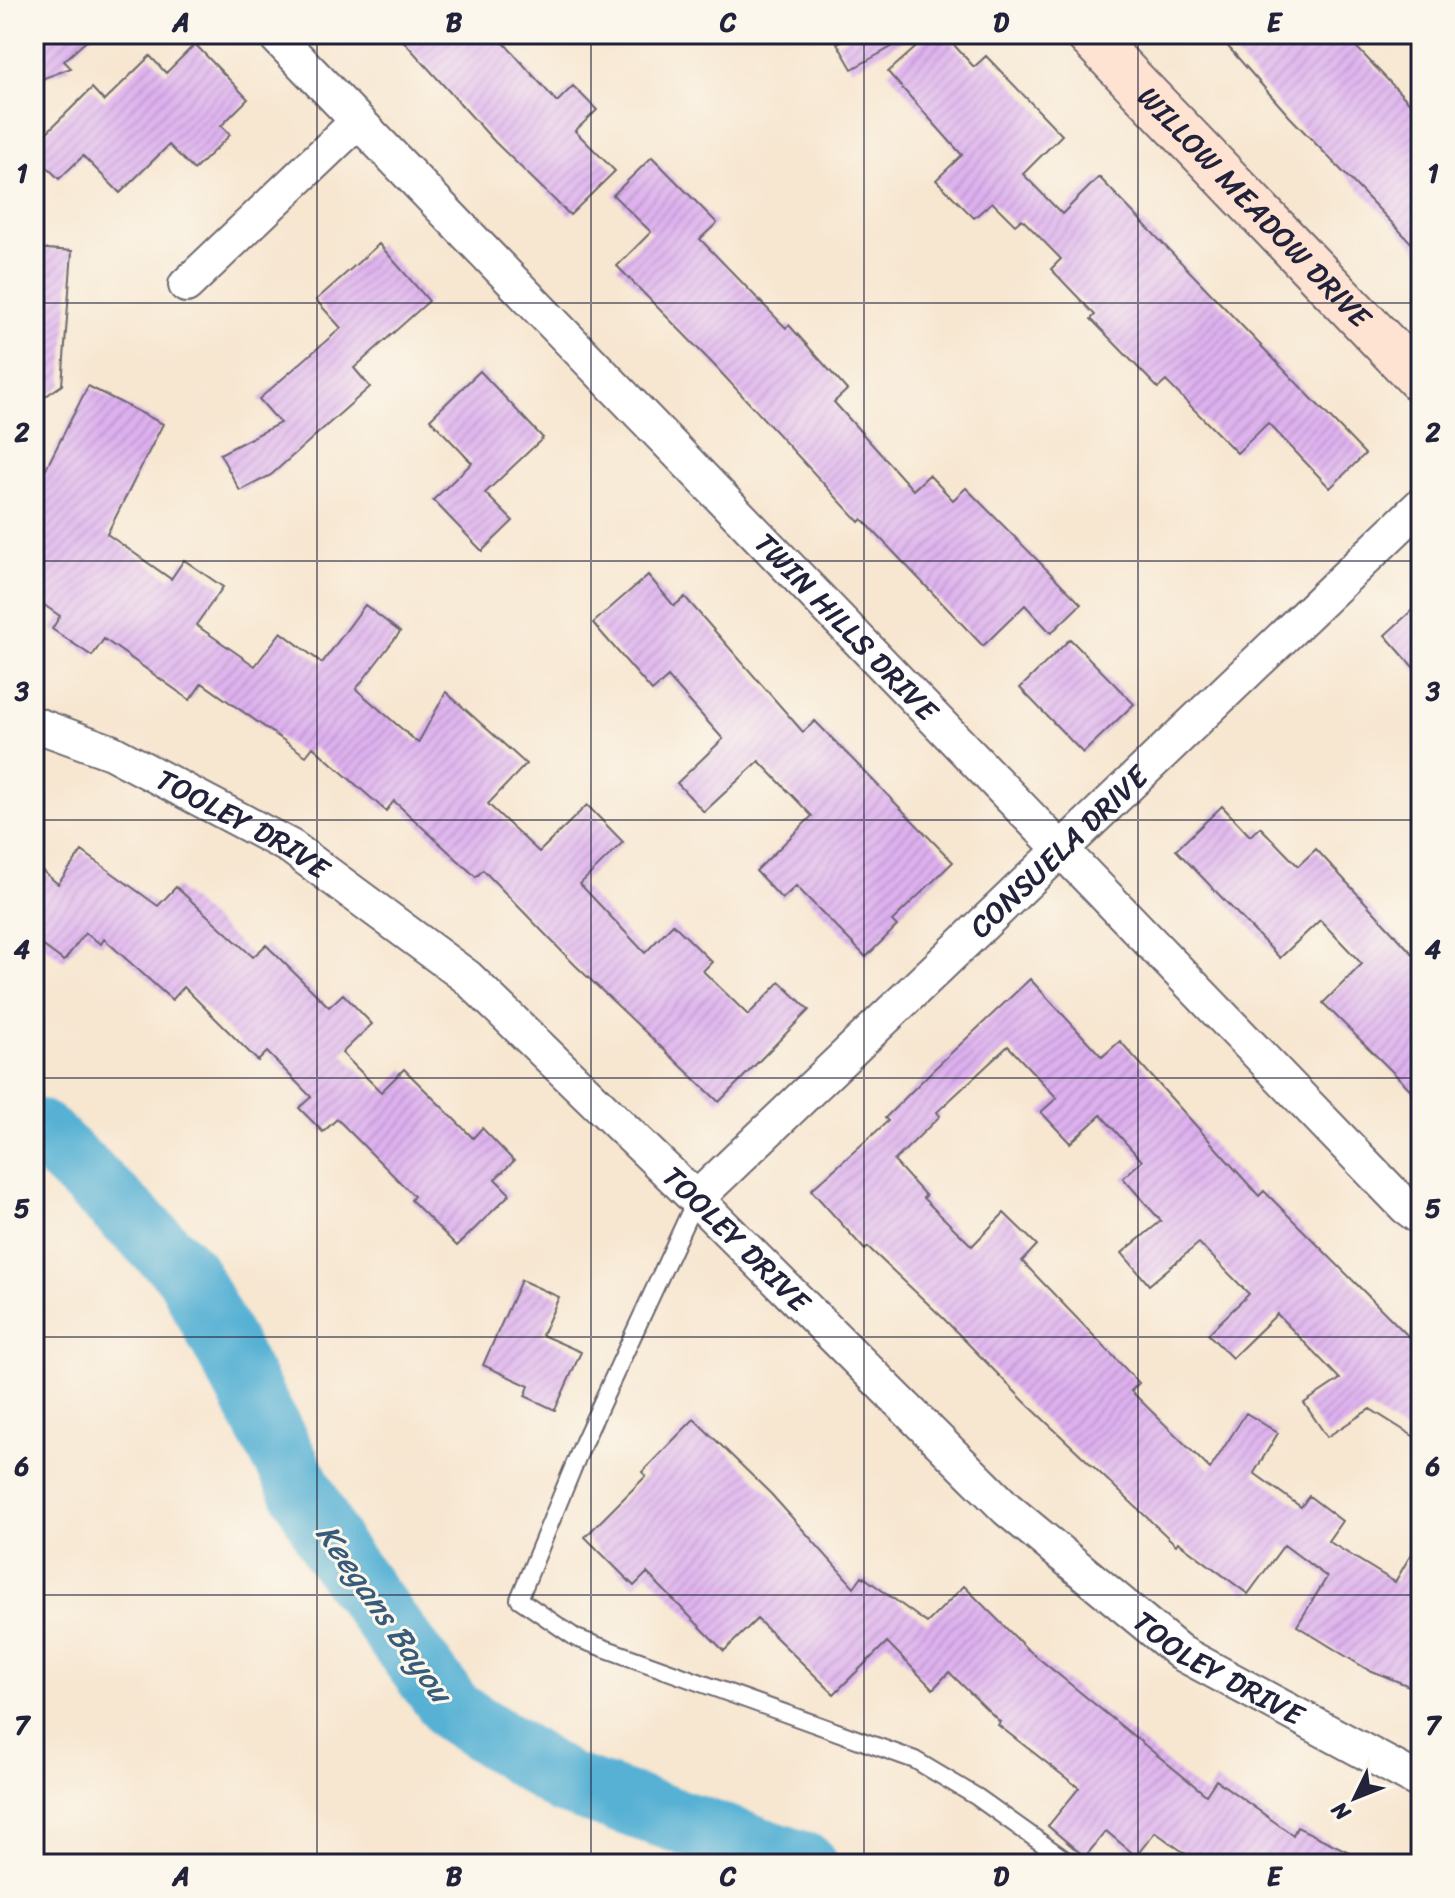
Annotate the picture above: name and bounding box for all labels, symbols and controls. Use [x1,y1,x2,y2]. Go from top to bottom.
text: A [171,0,190,45]
text: B [446,0,463,45]
text: C [719,0,737,45]
text: D [993,0,1009,45]
text: E [1267,0,1284,45]
street label: WILLOW MEADOW DRIVE [1124,73,1386,343]
text: 1 [16,150,28,196]
text: 1 [1427,150,1439,196]
text: 2 [13,409,30,455]
text: 2 [1424,409,1441,455]
street label: TWIN HILLS DRIVE [741,519,953,737]
text: 3 [14,668,30,714]
text: 3 [1425,668,1441,714]
street label: CONSUELA DRIVE [956,750,1163,952]
street label: TOOLEY DRIVE [146,753,344,896]
text: 4 [14,926,30,972]
text: 4 [1425,926,1441,972]
street label: TOOLEY DRIVE [649,1152,825,1328]
text: 5 [14,1185,30,1231]
text: 5 [1425,1185,1441,1231]
text: 6 [14,1443,30,1489]
text: 6 [1425,1443,1441,1489]
water label: Keegans Bayou [301,1511,470,1718]
street label: TOOLEY DRIVE [1120,1596,1316,1742]
text: 7 [15,1702,32,1748]
text: 7 [1426,1702,1443,1748]
north arrow [1315,1758,1395,1838]
text: N [1321,1792,1361,1831]
text: A [171,1853,190,1898]
text: B [446,1853,463,1898]
text: C [719,1853,737,1898]
text: D [993,1853,1009,1898]
text: E [1267,1853,1284,1898]

